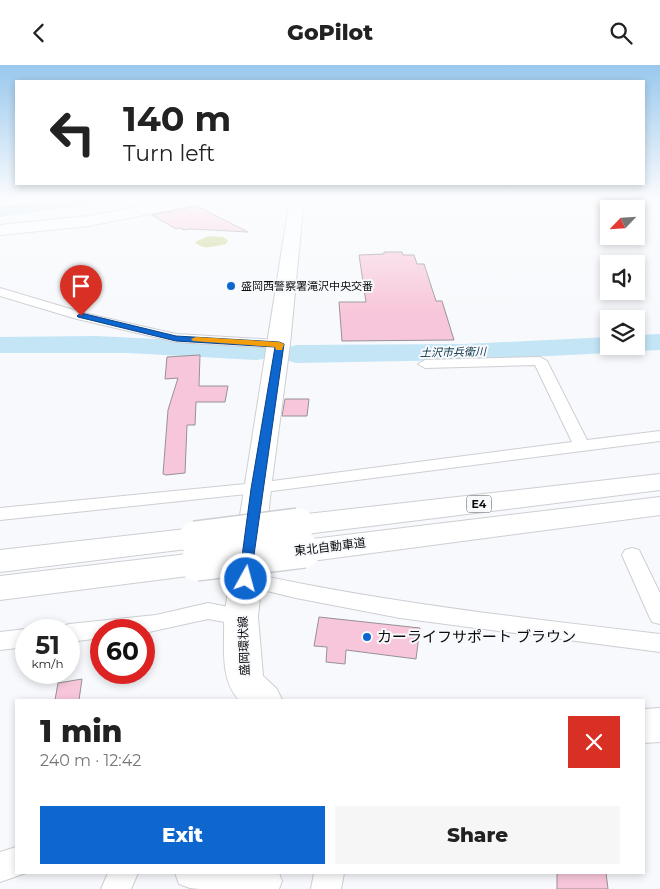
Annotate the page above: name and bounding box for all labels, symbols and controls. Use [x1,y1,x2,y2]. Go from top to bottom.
icon: back [25,19,53,47]
text: GoPilot [287,19,373,46]
icon: search [607,19,635,47]
text: 140 m [123,97,231,140]
icon: left [40,100,105,165]
text: Turn left [123,140,215,167]
north arrow [600,200,645,245]
map controls [600,200,645,355]
button: sound [600,255,645,300]
pin [60,265,102,316]
icon: arrive [67,272,95,300]
place label: 盛岡西警察署滝沢中央交番 [241,279,373,293]
marker: 盛岡西警察署滝沢中央交番 [225,280,237,292]
button: layers [600,310,645,355]
water label: 土沢市兵衛川 [420,344,487,360]
road number: E4 [466,495,492,513]
street label: 東北自動車道 [293,535,367,558]
position arrow [219,552,271,604]
street label: 盛岡環状線 [235,616,252,676]
speed limit sign: 60 [90,619,155,684]
place label: カーライフサポート ブラウン [377,627,576,646]
text: 51 [35,630,60,660]
marker: カーライフサポート ブラウン [361,631,373,643]
text: km/h [31,656,64,671]
text: 1 min [40,713,123,750]
button: close [568,716,620,768]
text: 240 m · 12:42 [40,751,141,770]
button: Exit [40,806,325,864]
button: Share [335,806,620,864]

